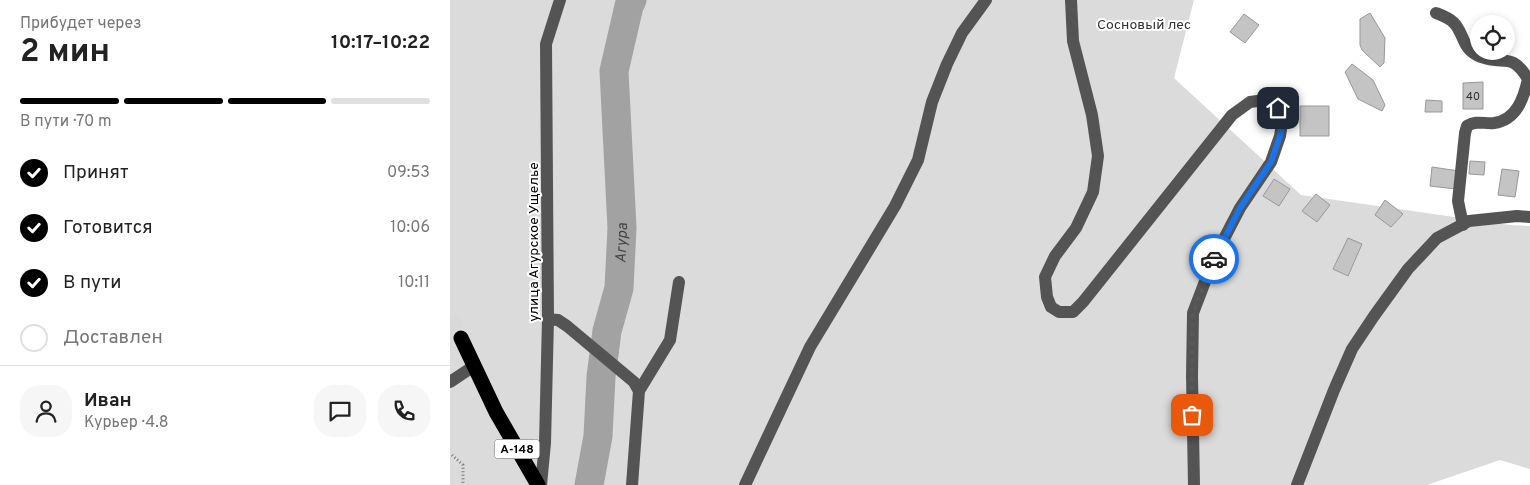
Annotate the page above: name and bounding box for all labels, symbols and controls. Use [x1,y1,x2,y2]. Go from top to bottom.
text: Прибудет через [20,14,142,34]
map controls [1470,15,1515,60]
button: locate [1470,15,1515,60]
park label: Сосновый лес [1097,17,1191,34]
text: 10:17–10:22 [331,31,430,55]
text: 2 мин [20,33,110,73]
pin [1257,87,1299,129]
house number: 40 [1466,90,1480,104]
icon: home [1264,94,1292,122]
text: В пути · 70 m [20,112,112,132]
icon: check [20,159,48,187]
text: Принят [63,161,129,185]
street label: улица Агурское Ущелье [526,162,543,322]
text: 09:53 [387,163,430,183]
icon: check [20,214,48,242]
text: Готовится [63,216,153,240]
text: 10:06 [390,218,430,238]
water label: Агура [612,222,633,264]
courier [1189,234,1239,284]
icon: car [1200,245,1228,273]
icon: check [20,269,48,297]
text: В пути [63,271,121,295]
text: 10:11 [398,273,430,293]
text: Доставлен [63,326,163,350]
button: person [20,385,72,437]
button: chat [314,385,366,437]
button: phone [378,385,430,437]
text: Иван [84,389,132,413]
pin [1171,394,1213,436]
icon: bag [1178,401,1206,429]
text: Курьер · 4.8 [84,413,169,433]
road number: А-148 [494,439,540,458]

